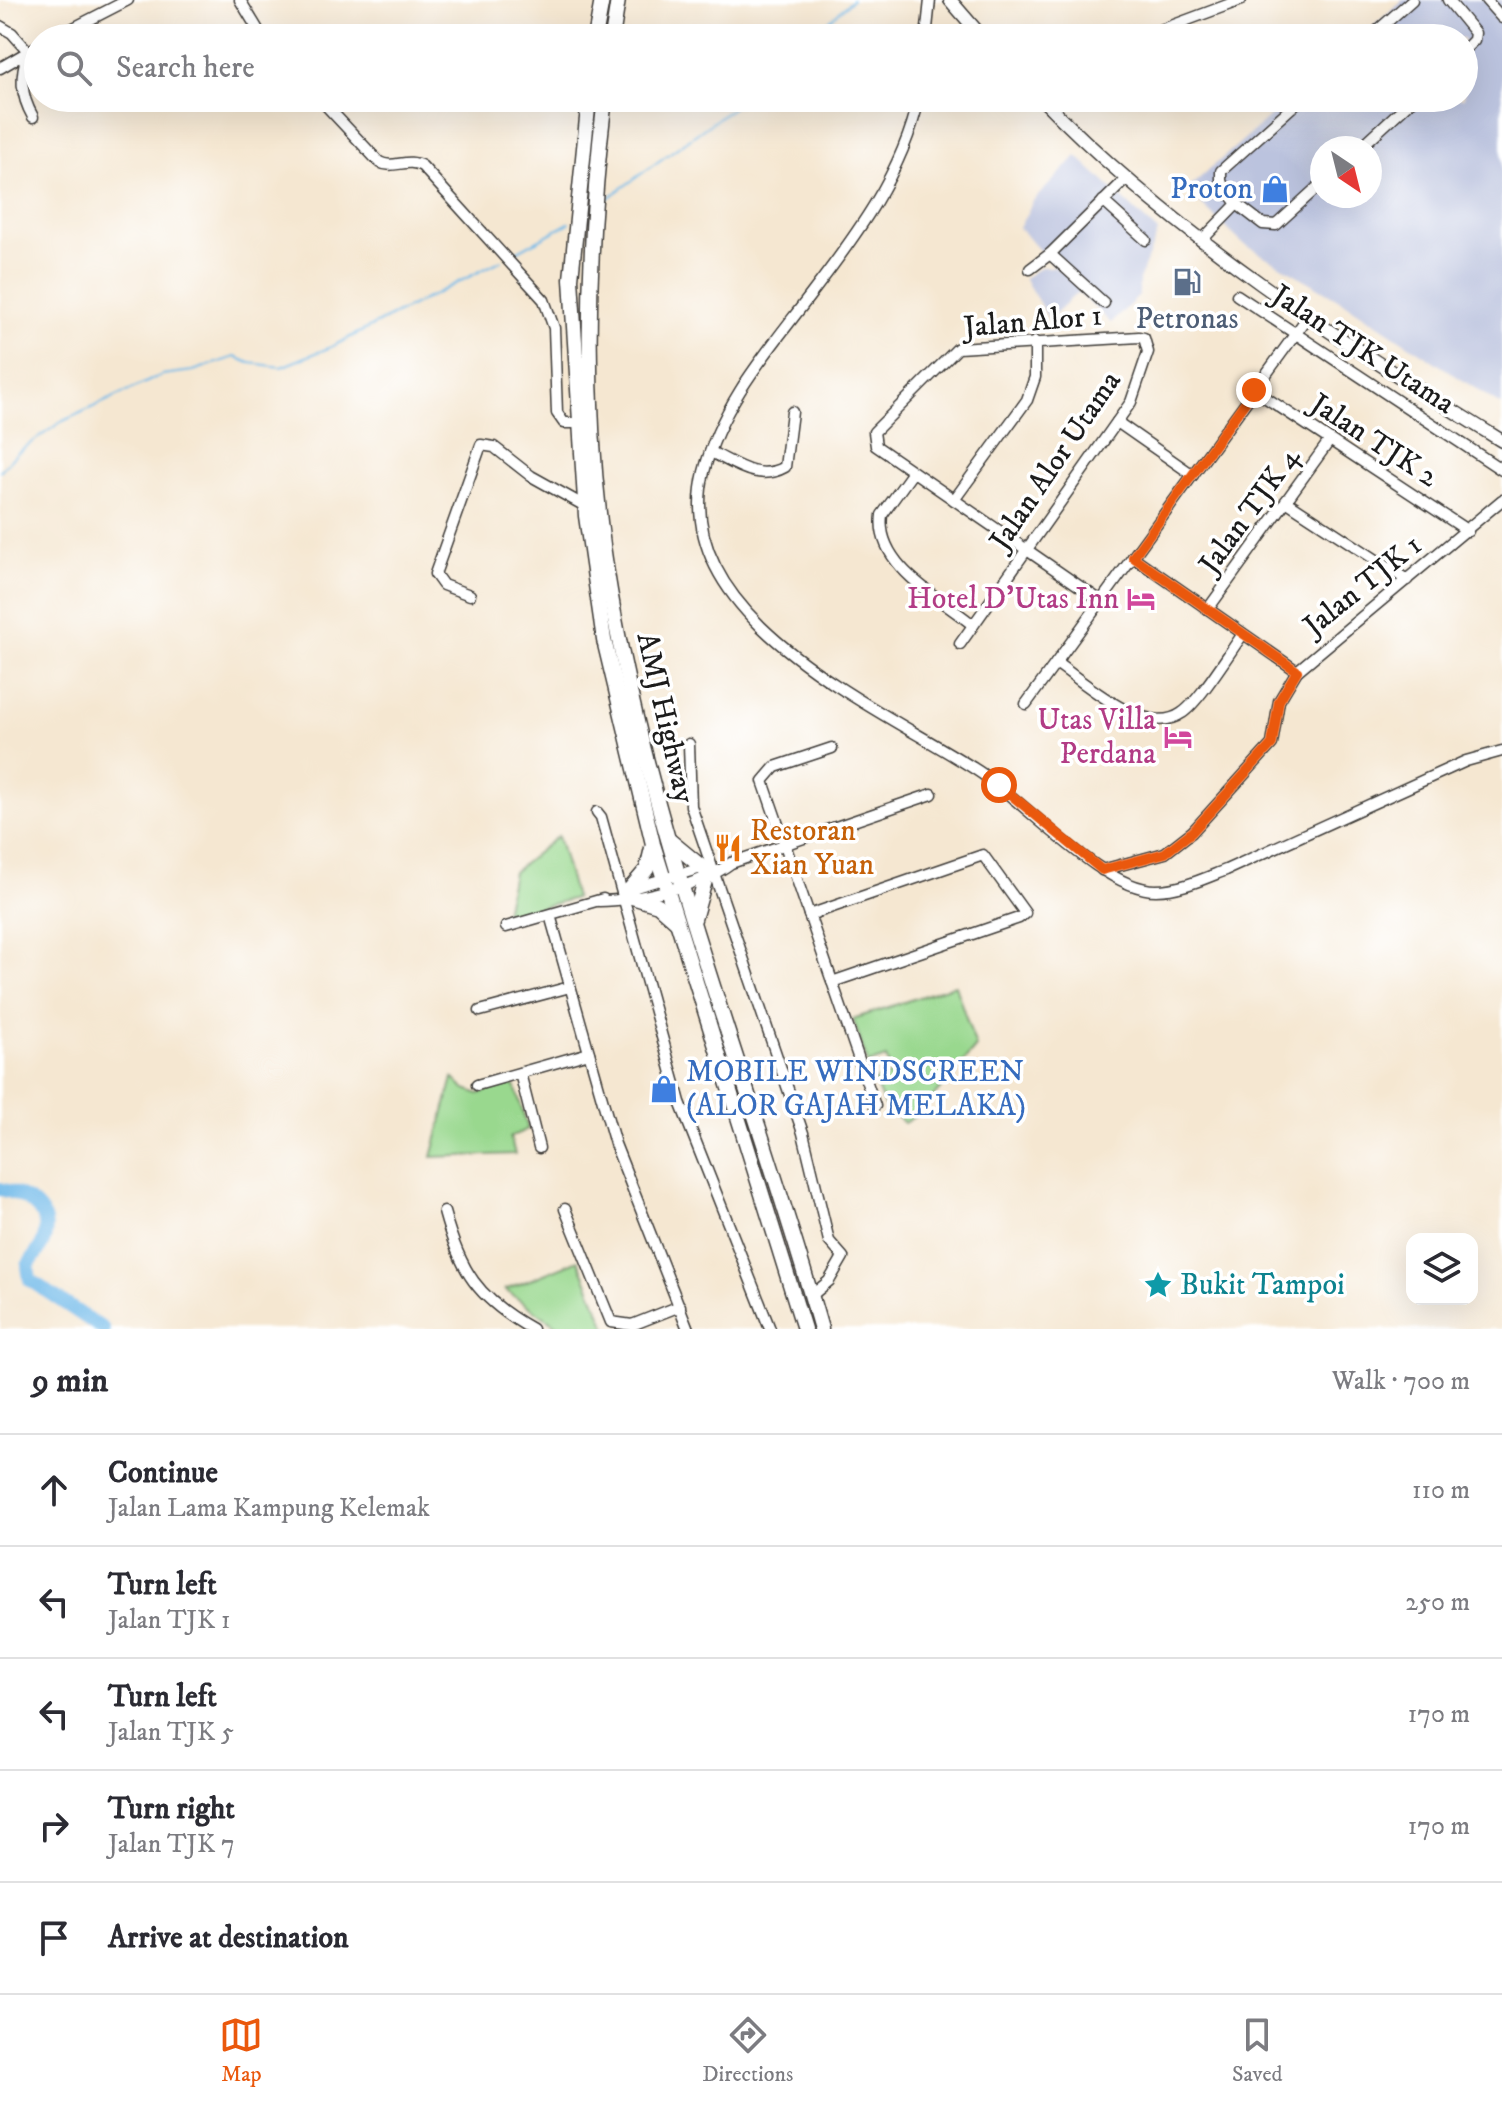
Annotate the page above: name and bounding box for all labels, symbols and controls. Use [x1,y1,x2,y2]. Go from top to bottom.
search box [24,24,1478,112]
icon: search [52,46,96,90]
text: Search here [116,50,255,87]
north arrow [1310,136,1382,208]
place label: Proton [1170,171,1253,208]
shop icon: Proton [1260,174,1290,204]
fuel station icon: Petronas [1172,267,1202,297]
street label: Jalan TJK Utama [1262,276,1462,423]
street label: Jalan Alor 1 [959,298,1104,347]
place label: Petronas [1135,301,1239,338]
street label: Jalan Alor Utama [981,364,1130,560]
route end [1236,372,1272,408]
street label: Jalan TJK 2 [1301,384,1445,496]
street label: Jalan TJK 4 [1190,440,1309,584]
street label: Jalan TJK 1 [1294,527,1430,647]
place label: Hotel D'Utas Inn [907,581,1119,618]
hotel icon: Hotel D'Utas Inn [1126,584,1156,614]
street label: AMJ Highway [627,629,703,808]
place label: Utas Villa Perdana [1037,702,1156,773]
hotel icon: Utas Villa Perdana [1163,722,1193,752]
route start [981,767,1017,803]
place label: Restoran Xian Yuan [750,813,875,884]
restaurant icon: Restoran Xian Yuan [713,833,743,863]
place label: MOBILE WINDSCREEN (ALOR GAJAH MELAKA) [686,1054,1026,1125]
shop icon: MOBILE WINDSCREEN (ALOR GAJAH MELAKA) [649,1074,679,1104]
map controls [1406,1233,1478,1305]
button: layers [1406,1233,1478,1305]
place label: Bukit Tampoi [1180,1267,1345,1304]
place icon: Bukit Tampoi [1143,1270,1173,1300]
text: 9 min [32,1360,108,1402]
text: Walk · 700 m [1332,1365,1470,1398]
text: Continue [108,1455,218,1492]
icon: ahead [32,1468,76,1512]
text: 110 m [1412,1474,1470,1507]
text: Jalan Lama Kampung Kelemak [108,1492,430,1525]
text: Turn left [108,1567,217,1604]
icon: left [32,1580,76,1624]
text: 250 m [1405,1586,1470,1619]
text: Jalan TJK 1 [108,1604,230,1637]
text: Turn left [108,1679,217,1716]
icon: left [32,1692,76,1736]
text: 170 m [1408,1698,1470,1731]
text: Jalan TJK 5 [108,1716,234,1749]
text: Turn right [108,1791,235,1828]
icon: right [32,1804,76,1848]
text: 170 m [1408,1810,1470,1843]
text: Jalan TJK 7 [108,1828,235,1861]
icon: arrive [32,1916,76,1960]
text: Arrive at destination [108,1920,349,1957]
tab: Map [219,2013,263,2088]
tab: Directions [702,2013,793,2088]
tab: Saved [1232,2013,1283,2088]

